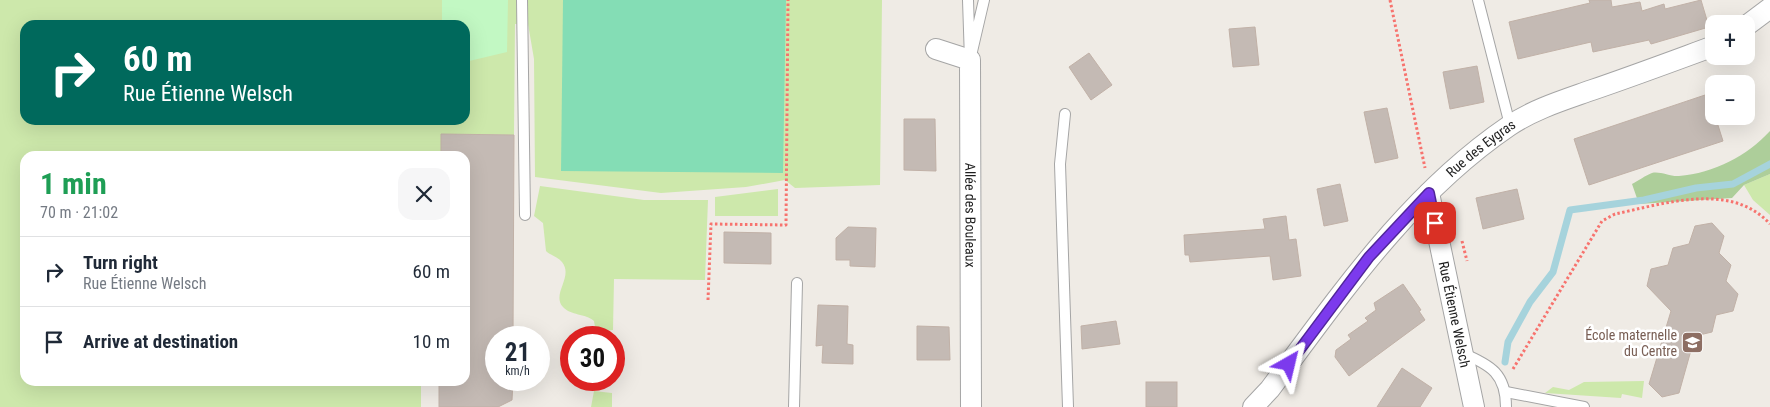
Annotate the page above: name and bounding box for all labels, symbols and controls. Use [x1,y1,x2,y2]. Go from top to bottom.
map controls [1705,15,1755,125]
button: + [1705,15,1755,65]
text: 60 m [123,39,192,80]
icon: right [40,40,105,105]
button: − [1705,75,1755,125]
text: Rue Étienne Welsch [123,81,293,106]
street label: Rue des Eygras [1443,116,1518,180]
street label: Allée des Bouleaux [962,163,979,268]
text: 1 min [40,166,107,201]
button: close [398,168,450,220]
pin [1414,202,1456,244]
text: 70 m · 21:02 [40,203,118,222]
icon: arrive [1421,209,1449,237]
text: Turn right [83,251,158,274]
icon: right [40,258,68,286]
text: 60 m [413,260,450,283]
street label: Rue Étienne Welsch [1436,260,1473,369]
text: Rue Étienne Welsch [83,274,206,293]
speed limit sign: 30 [560,326,625,391]
place label: École maternelle du Centre [1585,326,1677,359]
icon: arrive [40,328,68,356]
text: Arrive at destination [83,330,238,353]
text: 10 m [413,330,450,353]
school or university icon: École maternelle du Centre [1681,331,1705,355]
position arrow [1262,337,1314,389]
text: 21 [505,338,530,367]
text: km/h [505,364,530,378]

